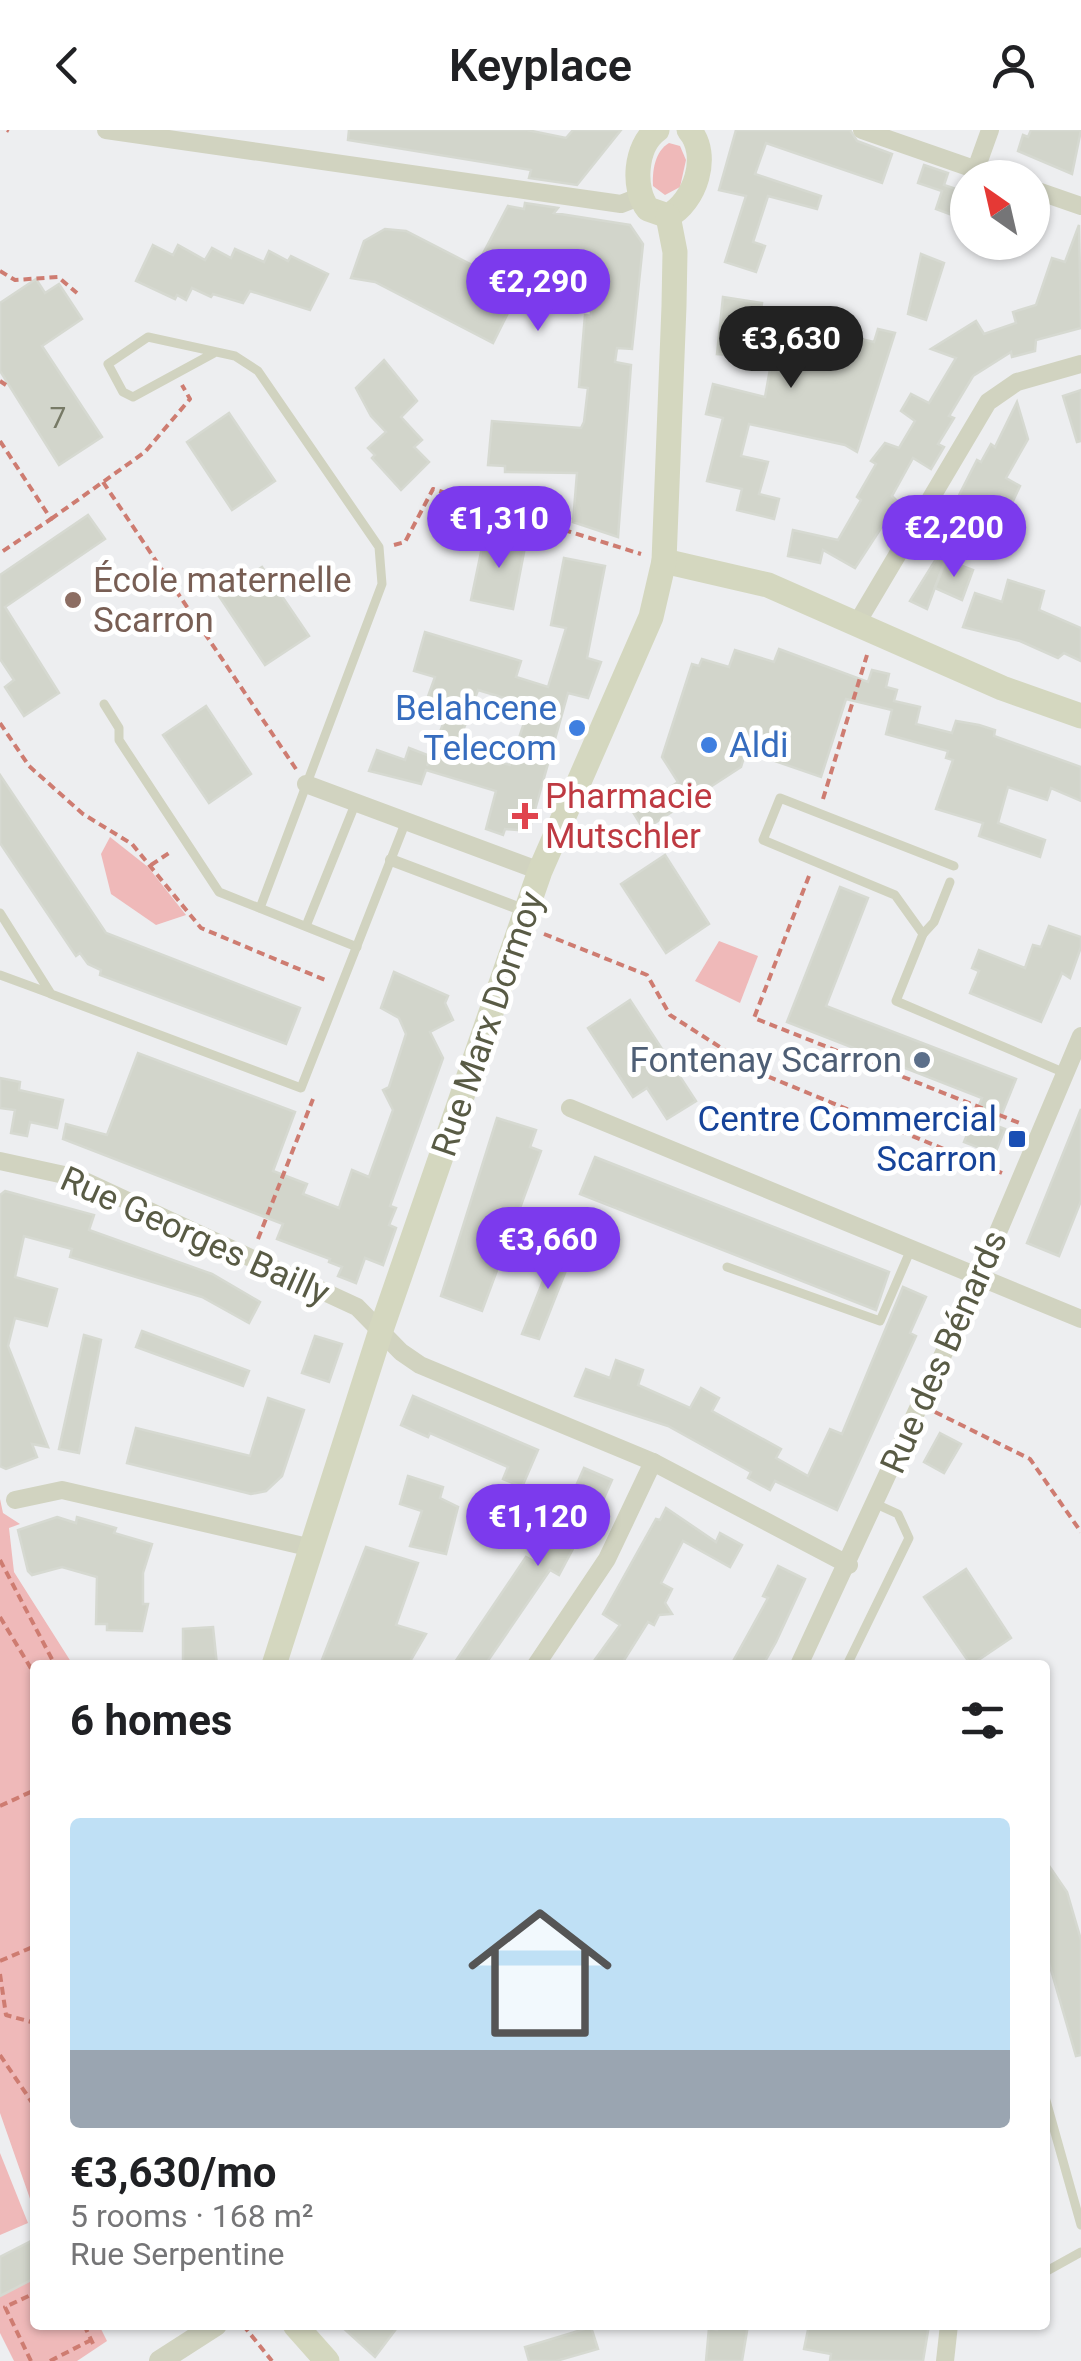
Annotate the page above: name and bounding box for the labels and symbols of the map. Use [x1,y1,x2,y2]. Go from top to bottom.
north arrow [950,160,1050,260]
pin: €2,290 [457,249,619,334]
pin: €3,630 [710,306,872,391]
house number: 7 [50,400,66,435]
pin: €1,310 [418,486,580,571]
pin: €2,200 [873,495,1035,580]
place label: École maternelle Scarron [93,560,352,641]
marker: École maternelle Scarron [62,589,84,611]
place label: Belahcene Telecom [395,688,557,769]
marker: Belahcene Telecom [566,717,588,739]
place label: Aldi [729,725,789,766]
marker: Aldi [698,734,720,756]
place label: Pharmacie Mutschler [545,776,712,857]
marker: Pharmacie Mutschler [514,805,536,827]
street label: Rue Marx Dormoy [423,886,553,1162]
place label: Fontenay Scarron [630,1040,902,1081]
marker: Fontenay Scarron [911,1049,933,1071]
place label: Centre Commercial Scarron [698,1099,997,1180]
marker: Centre Commercial Scarron [1006,1128,1028,1150]
street label: Rue Georges Bailly [54,1158,336,1314]
pin: €3,660 [467,1207,629,1292]
street label: Rue des Bénards [872,1224,1016,1480]
pin: €1,120 [457,1484,619,1569]

